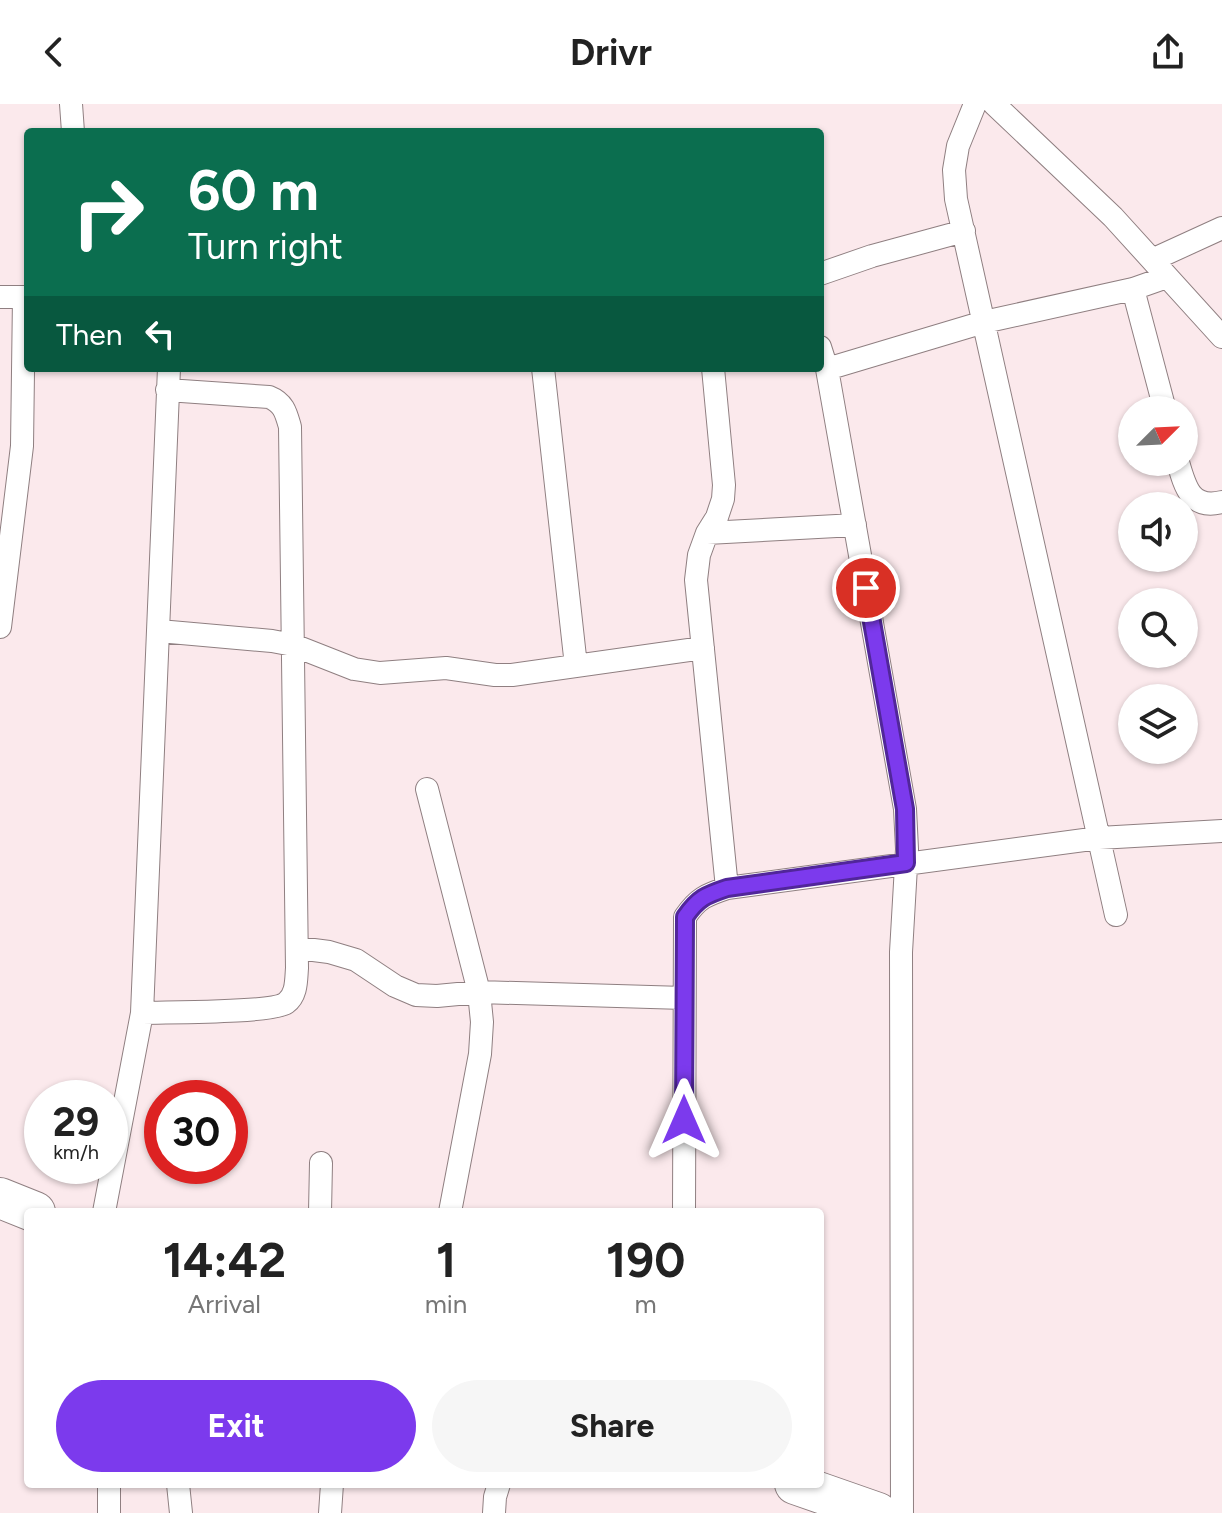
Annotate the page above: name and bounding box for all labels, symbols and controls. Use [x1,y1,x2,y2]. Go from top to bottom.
icon: back [32,30,76,74]
icon: share [1146,30,1190,74]
text: Drivr [570,31,652,74]
text: 60 m [188,157,319,224]
icon: right [56,160,160,264]
text: Turn right [188,225,343,268]
icon: left [138,312,182,356]
text: Then [56,316,122,353]
north arrow [1118,396,1198,476]
map controls [1118,396,1198,764]
button: sound [1118,492,1198,572]
pin [832,554,900,622]
icon: arrive [844,566,888,610]
button: search [1118,588,1198,668]
button: layers [1118,684,1198,764]
position arrow [642,1078,726,1162]
speed limit sign: 30 [144,1080,248,1184]
text: 29 [53,1098,99,1146]
text: km/h [53,1140,99,1164]
text: 14:42 [163,1231,286,1289]
text: 1 [436,1231,456,1289]
text: 190 [606,1231,685,1289]
text: Arrival [188,1288,261,1320]
text: min [425,1288,467,1320]
text: m [635,1288,657,1320]
button: Exit [56,1380,416,1472]
button: Share [432,1380,792,1472]

